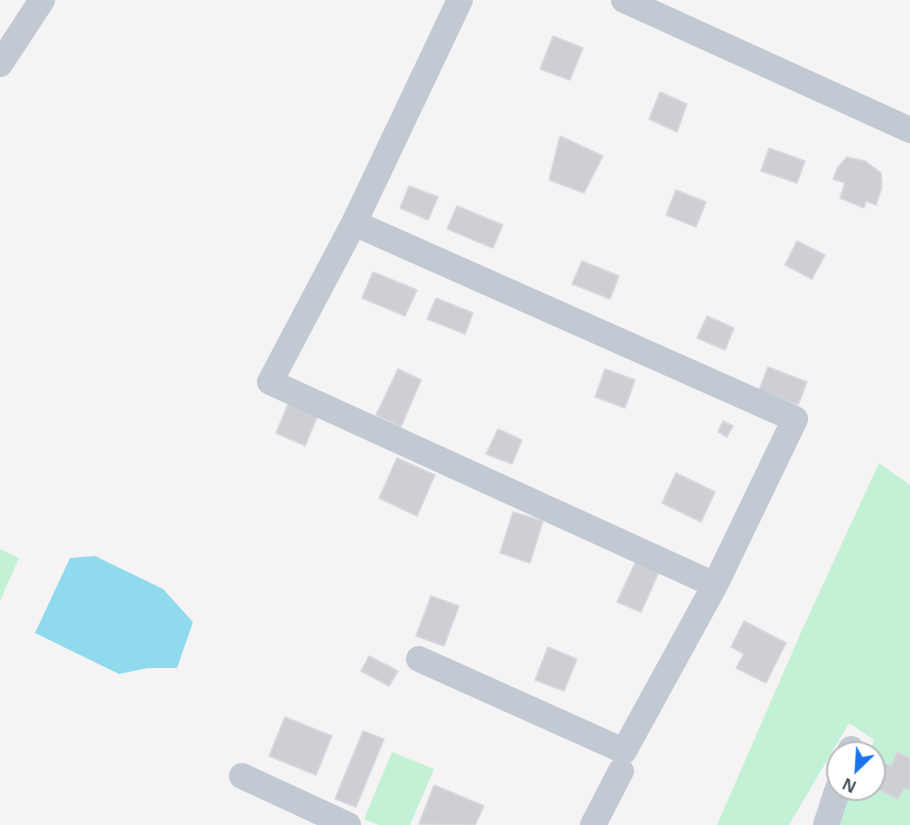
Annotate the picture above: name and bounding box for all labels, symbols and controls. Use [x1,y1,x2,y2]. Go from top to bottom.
north arrow [826,741,886,801]
text: N [839,773,860,798]

